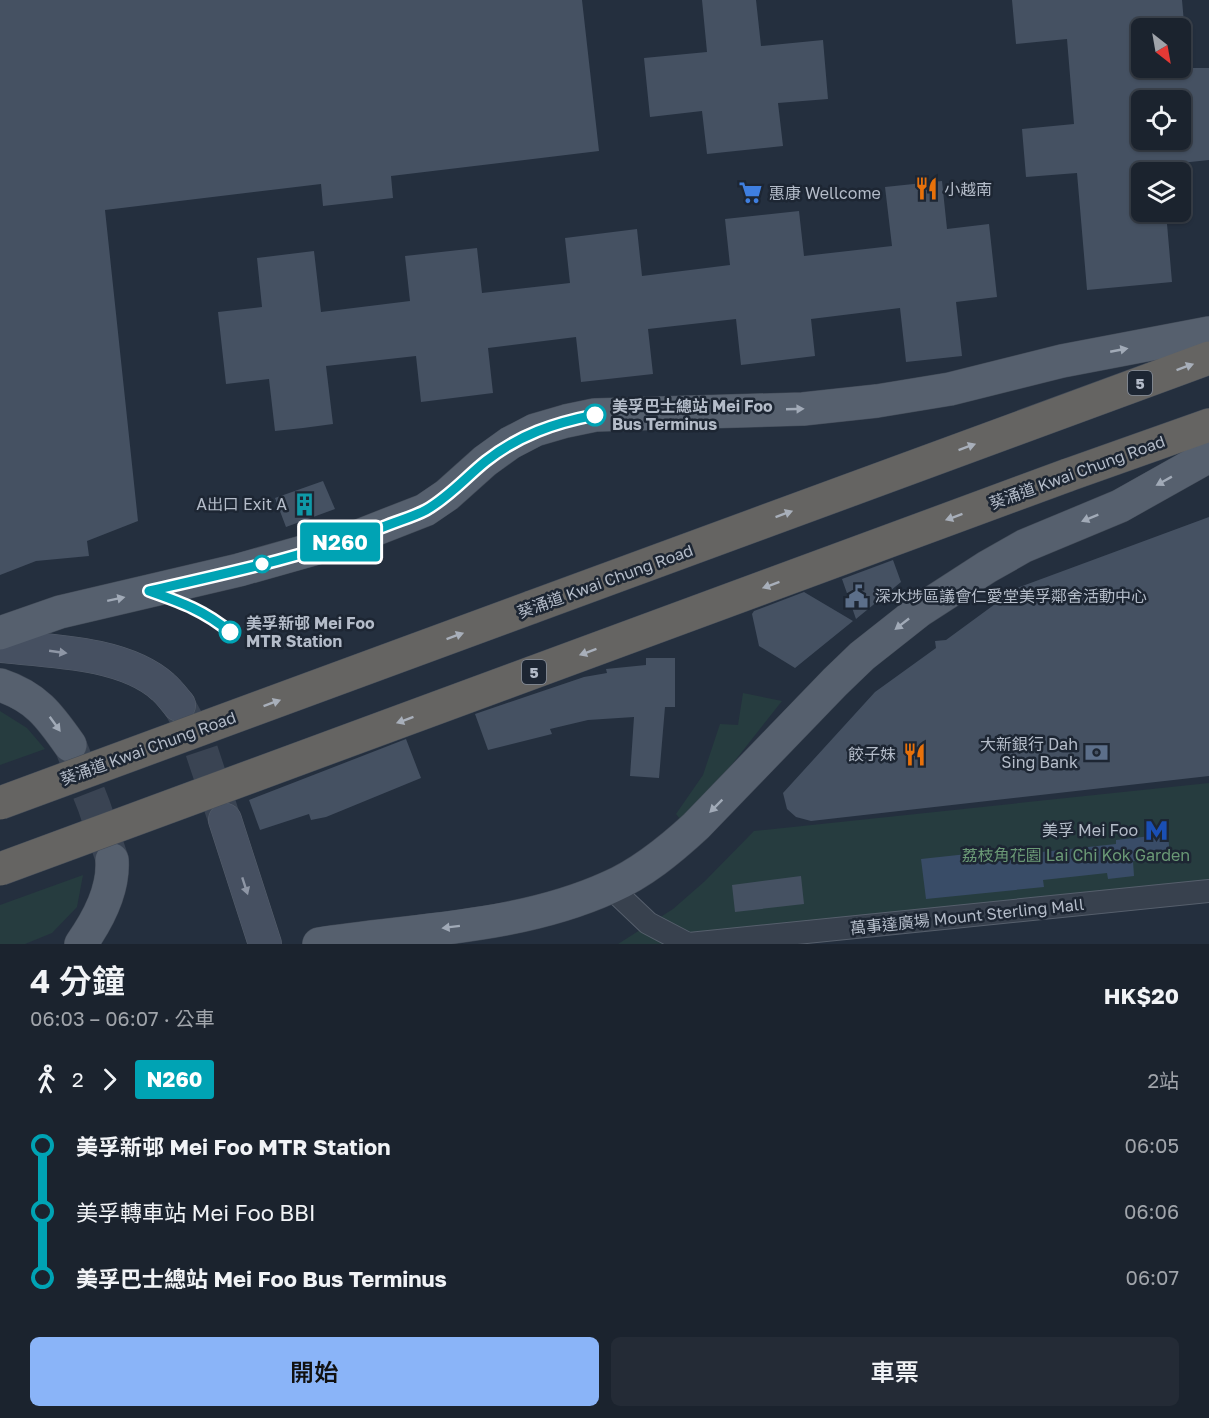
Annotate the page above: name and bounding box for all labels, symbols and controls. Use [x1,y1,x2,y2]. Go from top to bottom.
north arrow [1131,18,1191,78]
map controls [1131,18,1191,222]
button: locate [1131,90,1191,150]
button: layers [1131,162,1191,222]
restaurant icon: 小越南 [913,176,939,202]
place label: 小越南 [944,179,992,199]
supermarket icon: 惠康 Wellcome [738,180,764,206]
place label: 惠康 Wellcome [769,183,881,203]
one-way arrow [1110,345,1129,354]
one-way arrow [1176,362,1194,371]
road number: 5 [1128,371,1152,395]
place label: 美孚巴士總站 Mei Foo Bus Terminus [612,396,773,434]
marker: 美孚巴士總站 Mei Foo Bus Terminus [584,404,606,426]
one-way arrow [785,404,804,413]
street label: 葵涌道 Kwai Chung Road [986,431,1168,513]
one-way arrow [959,441,977,451]
one-way arrow [1156,476,1173,486]
building icon: A出口 Exit A [292,491,318,517]
place label: A出口 Exit A [196,494,287,514]
one-way arrow [776,509,794,519]
one-way arrow [944,513,962,523]
one-way arrow [1080,513,1098,523]
line badge: N260 [298,522,382,562]
text: N260 [312,529,368,555]
street label: 葵涌道 Kwai Chung Road [514,540,696,622]
unlabelled marker [253,555,271,573]
one-way arrow [762,580,780,590]
public building icon: 深水埗區議會仁愛堂美孚鄰舍活動中心 [844,583,870,609]
place label: 深水埗區議會仁愛堂美孚鄰舍活動中心 [875,586,1147,606]
one-way arrow [107,594,126,603]
place label: 美孚新邨 Mei Foo MTR Station [246,613,375,651]
one-way arrow [894,617,910,630]
marker: 美孚新邨 Mei Foo MTR Station [219,621,241,643]
one-way arrow [446,630,464,640]
one-way arrow [49,648,68,657]
one-way arrow [579,648,597,658]
road number: 5 [522,660,546,684]
one-way arrow [263,697,281,707]
street label: 葵涌道 Kwai Chung Road [57,707,239,789]
one-way arrow [396,715,414,725]
one-way arrow [49,716,61,732]
place label: 大新銀行 Dah Sing Bank [980,734,1078,772]
bank icon: 大新銀行 Dah Sing Bank [1083,740,1109,766]
restaurant icon: 餃子妹 [901,741,927,767]
place label: 餃子妹 [848,744,896,764]
one-way arrow [710,799,724,813]
metro station icon: 美孚 Mei Foo [1143,817,1169,843]
place label: 美孚 Mei Foo [1042,820,1138,840]
park label: 荔枝角花園 Lai Chi Kok Garden [962,845,1190,865]
one-way arrow [241,877,250,895]
street label: 萬事達廣場 Mount Sterling Mall [849,894,1085,938]
one-way arrow [442,922,461,931]
text: 4 分鐘 [30,961,125,1000]
text: HK$20 [1104,982,1179,1009]
text: 06:03 – 06:07 · 公車 [30,1006,215,1030]
icon: walk [30,1063,63,1096]
icon: forward [93,1063,126,1096]
text: N260 [147,1066,202,1092]
text: 2 [72,1067,84,1091]
text: 2站 [1147,1068,1179,1092]
text: 美孚新邨 Mei Foo MTR Station [76,1133,390,1160]
text: 06:05 [1125,1133,1179,1157]
text: 美孚轉車站 Mei Foo BBI [76,1199,316,1226]
text: 06:06 [1124,1199,1179,1223]
text: 美孚巴士總站 Mei Foo Bus Terminus [76,1265,447,1292]
text: 06:07 [1126,1265,1179,1289]
button: 開始 [30,1337,599,1406]
button: 車票 [611,1337,1179,1406]

